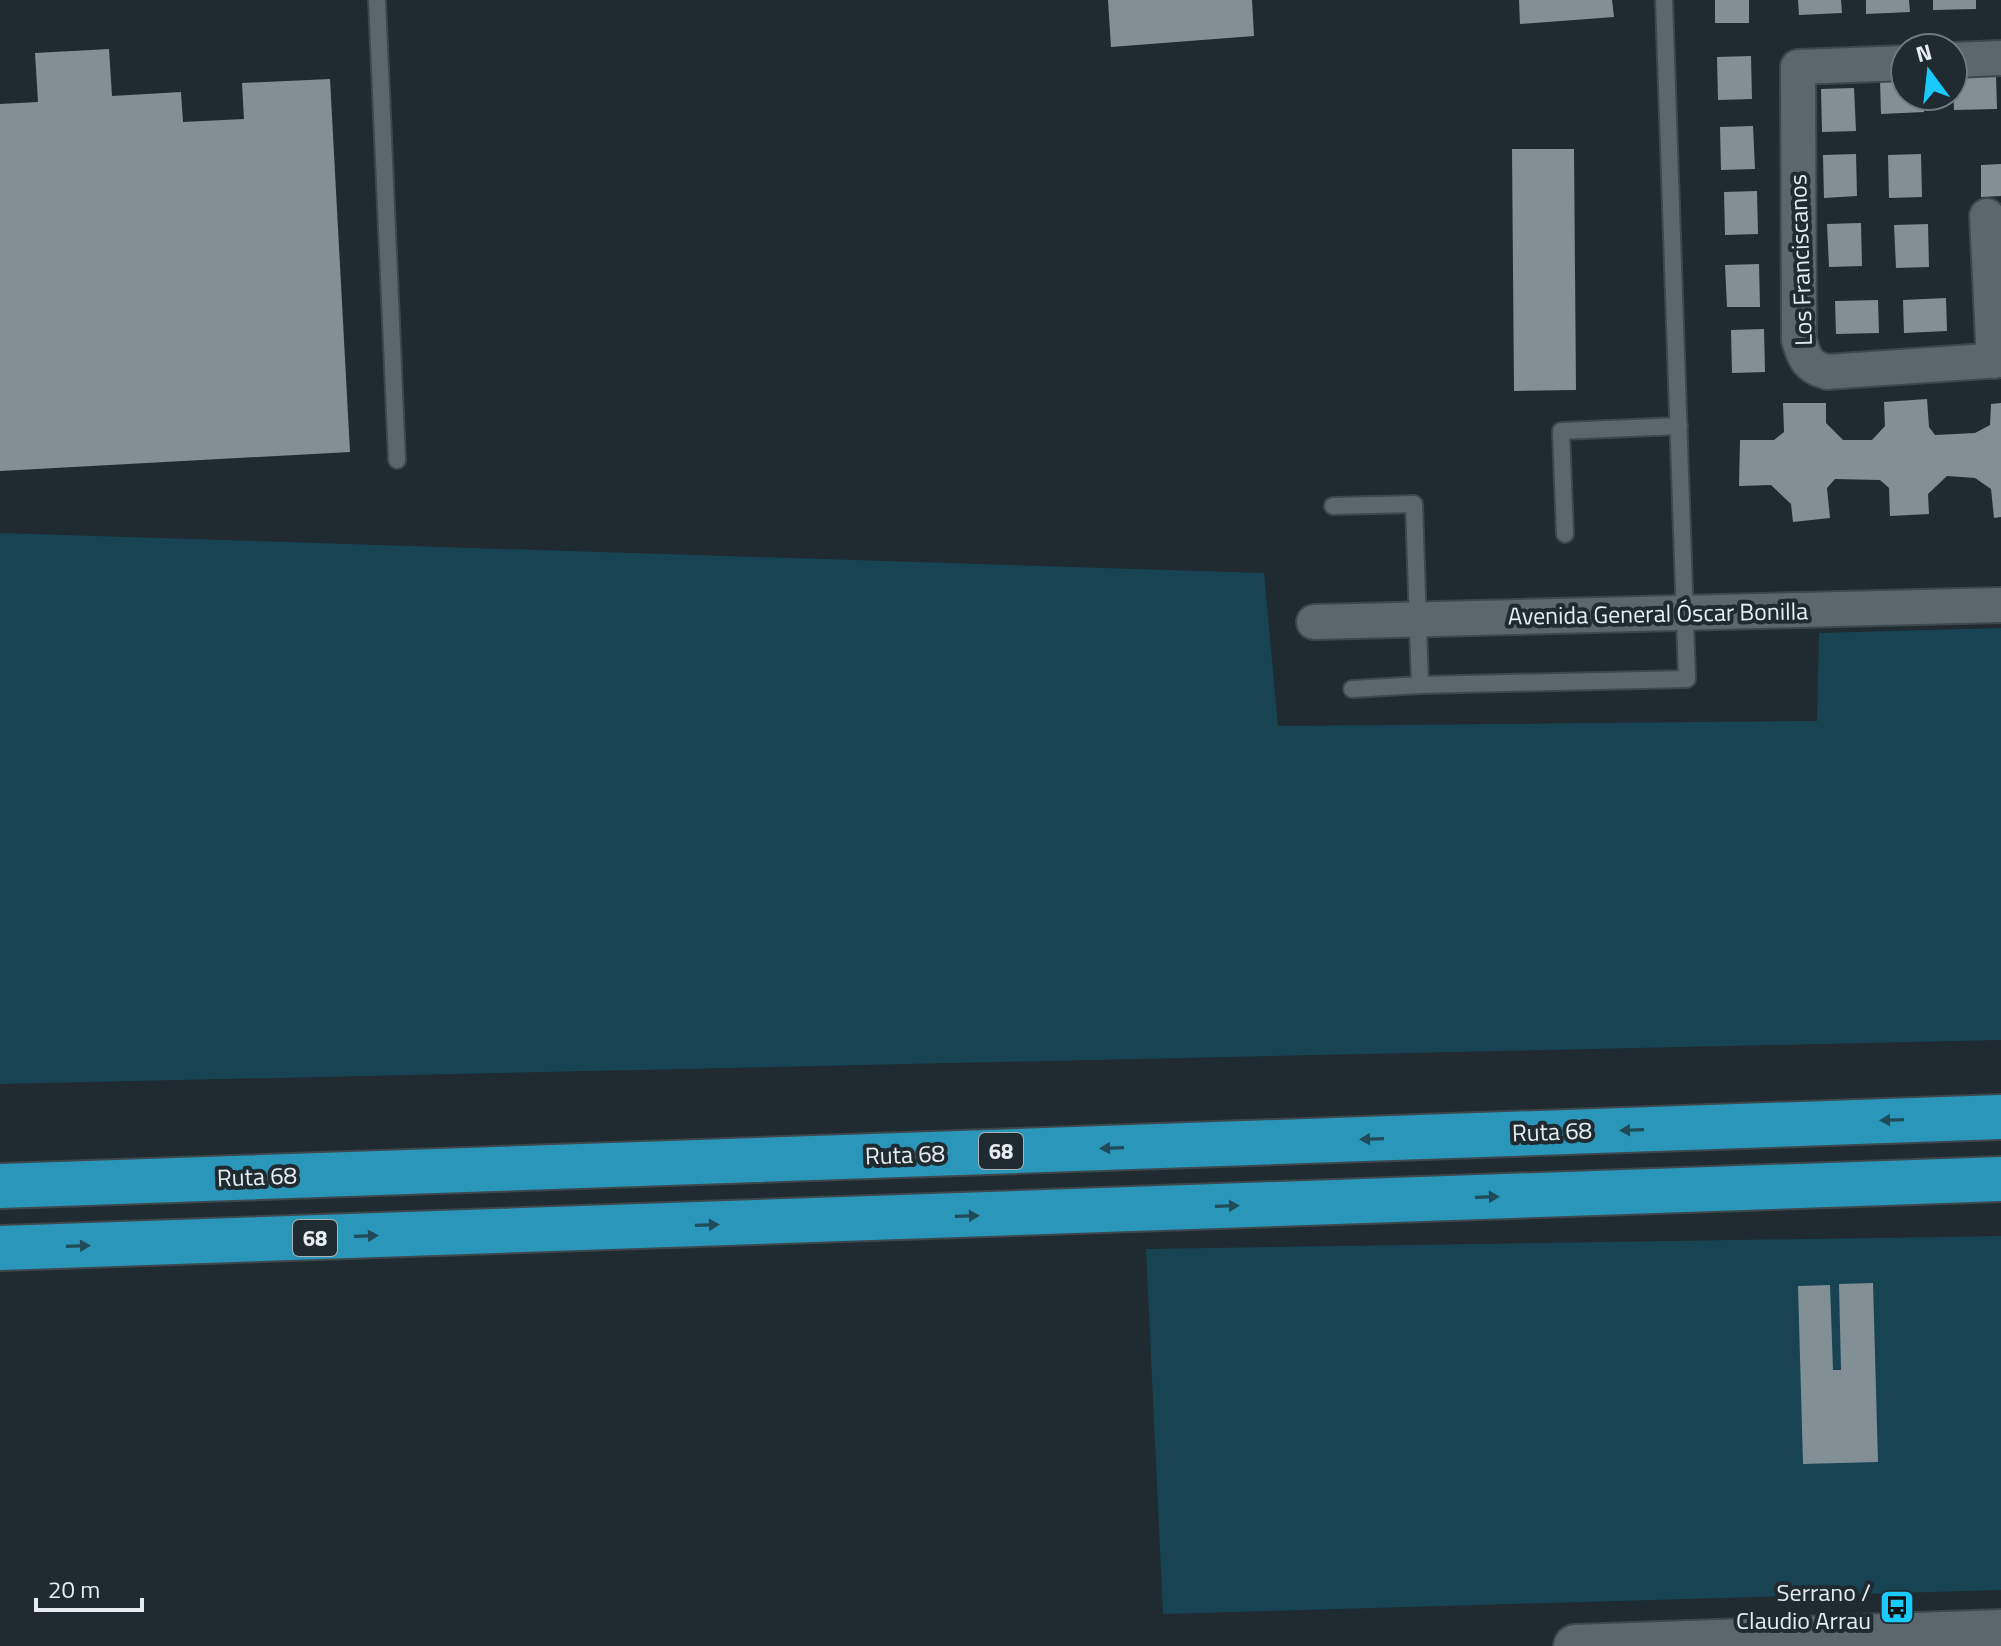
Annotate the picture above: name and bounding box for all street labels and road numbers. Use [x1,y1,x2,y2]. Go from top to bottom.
street label: Los Franciscanos [1779,173,1821,347]
street label: Avenida General Óscar Bonilla [1508,592,1808,634]
street label: Ruta 68 [1511,1112,1593,1150]
road number: 68 [979,1133,1023,1169]
street label: Ruta 68 [864,1135,946,1173]
street label: Ruta 68 [216,1157,298,1195]
road number: 68 [293,1220,337,1256]

